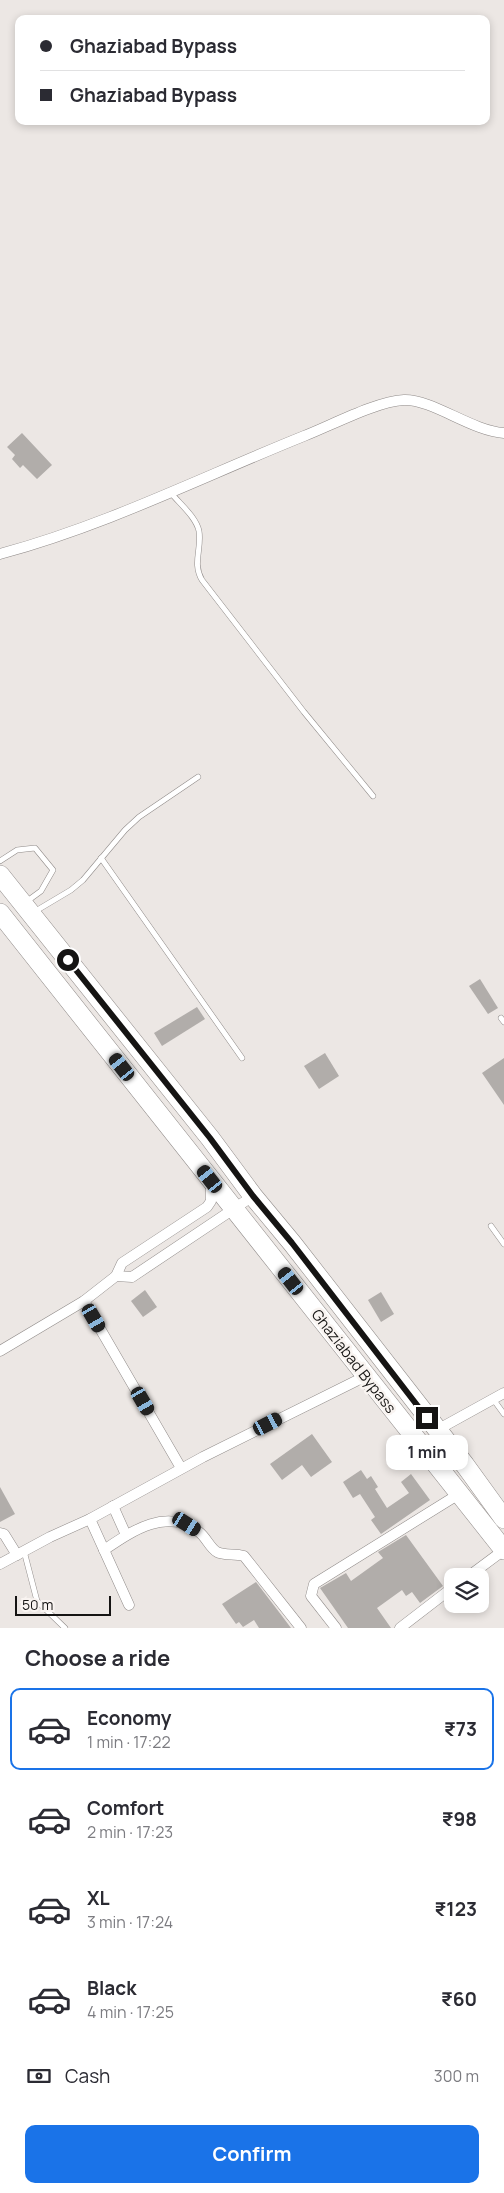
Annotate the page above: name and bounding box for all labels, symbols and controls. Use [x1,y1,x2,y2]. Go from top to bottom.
text: Ghaziabad Bypass [70,33,237,59]
text: Ghaziabad Bypass [70,82,237,108]
route start [57,949,79,971]
car [106,1051,137,1083]
car [194,1163,225,1195]
car [275,1265,306,1297]
car [80,1301,107,1335]
street label: Ghaziabad Bypass [307,1305,401,1418]
car [129,1384,156,1418]
route end [416,1407,438,1429]
car [251,1411,284,1437]
callout: 1 min [386,1436,468,1470]
text: 1 min [407,1441,447,1463]
car [170,1510,203,1538]
map controls [444,1568,489,1613]
button: layers [444,1568,489,1613]
scale bar [15,1593,111,1616]
text: 50 m [22,1595,53,1614]
text: Choose a ride [25,1643,170,1673]
text: Economy [87,1705,171,1731]
icon: car [27,1707,72,1752]
text: ₹73 [444,1716,477,1742]
text: 1 min · 17:22 [87,1731,171,1753]
text: Comfort [87,1795,164,1821]
icon: car [27,1797,72,1842]
text: ₹98 [442,1806,477,1832]
text: 2 min · 17:23 [87,1821,173,1843]
text: XL [87,1885,110,1911]
icon: car [27,1887,72,1932]
text: ₹123 [435,1896,477,1922]
text: 3 min · 17:24 [87,1911,173,1933]
text: Black [87,1975,136,2001]
icon: car [27,1977,72,2022]
text: ₹60 [441,1986,477,2012]
text: 4 min · 17:25 [87,2001,174,2023]
icon: cash [25,2062,53,2090]
text: Cash [65,2063,110,2089]
text: 300 m [434,2065,479,2087]
button: Confirm [25,2125,479,2183]

